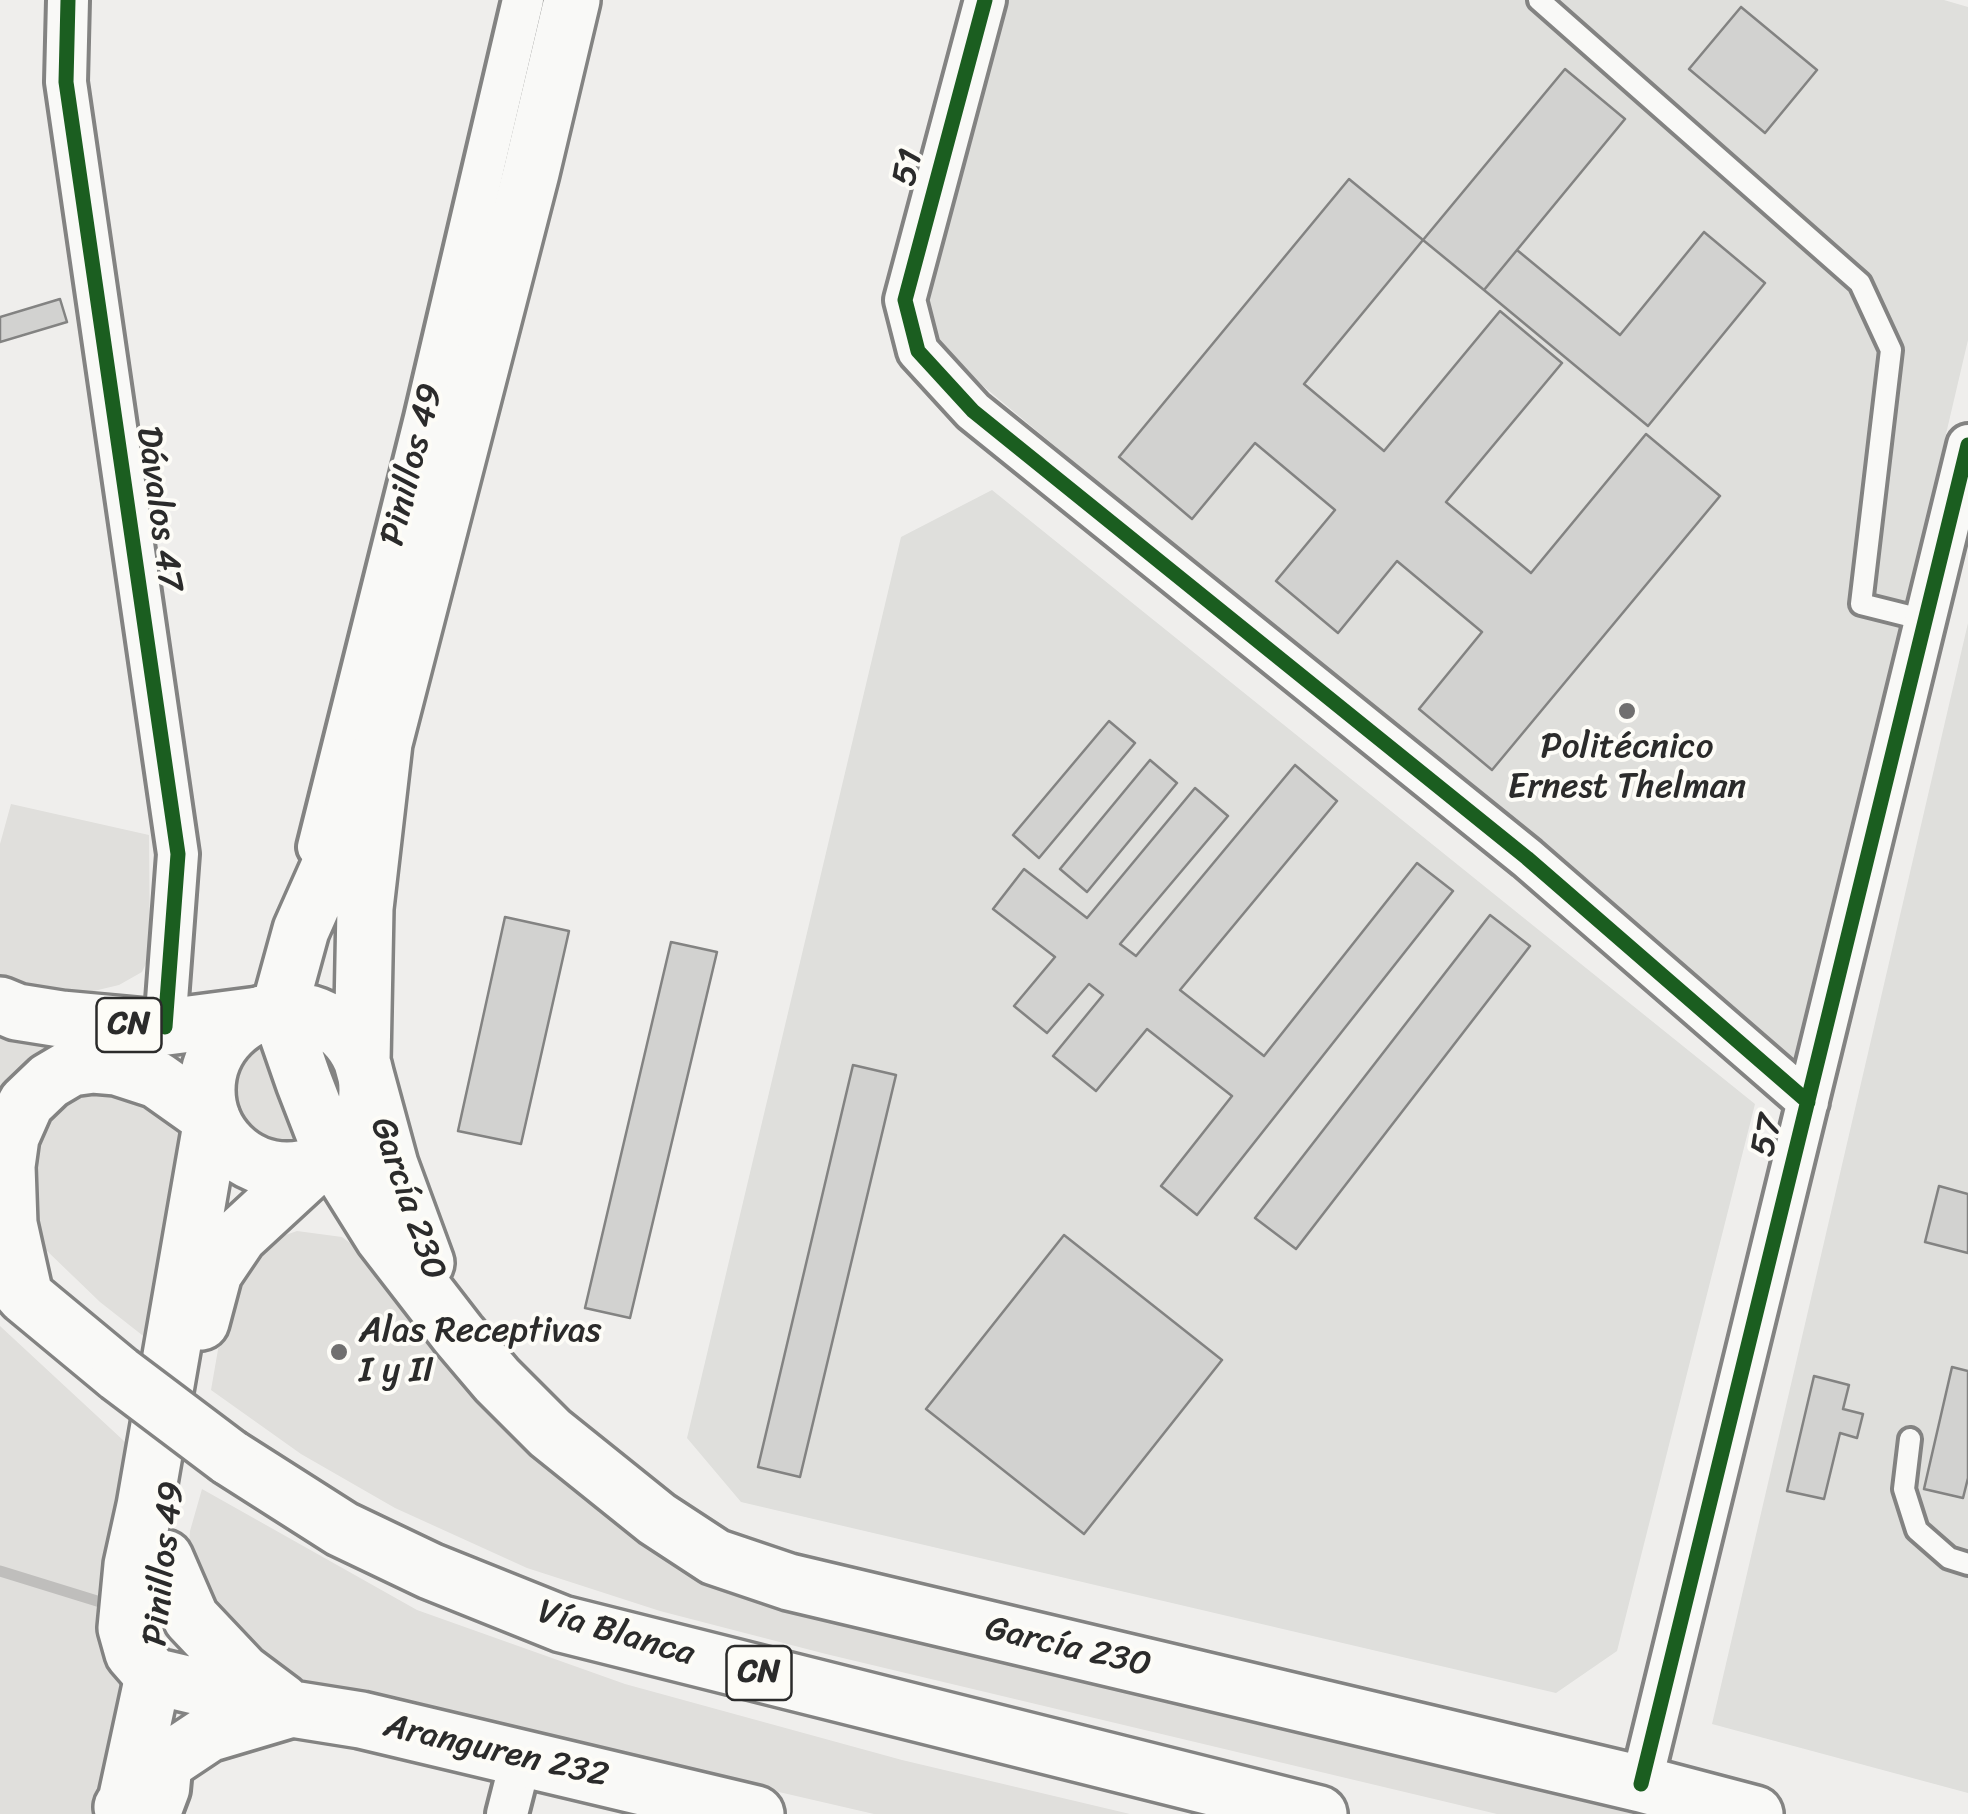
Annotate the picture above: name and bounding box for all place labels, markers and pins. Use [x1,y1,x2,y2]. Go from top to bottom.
marker: Politécnico Ernest Thelman [1616,700,1638,722]
place label: Politécnico Ernest Thelman [1508,727,1746,809]
place label: Alas Receptivas I y II [359,1311,602,1393]
marker: Alas Receptivas I y II [328,1341,350,1363]

